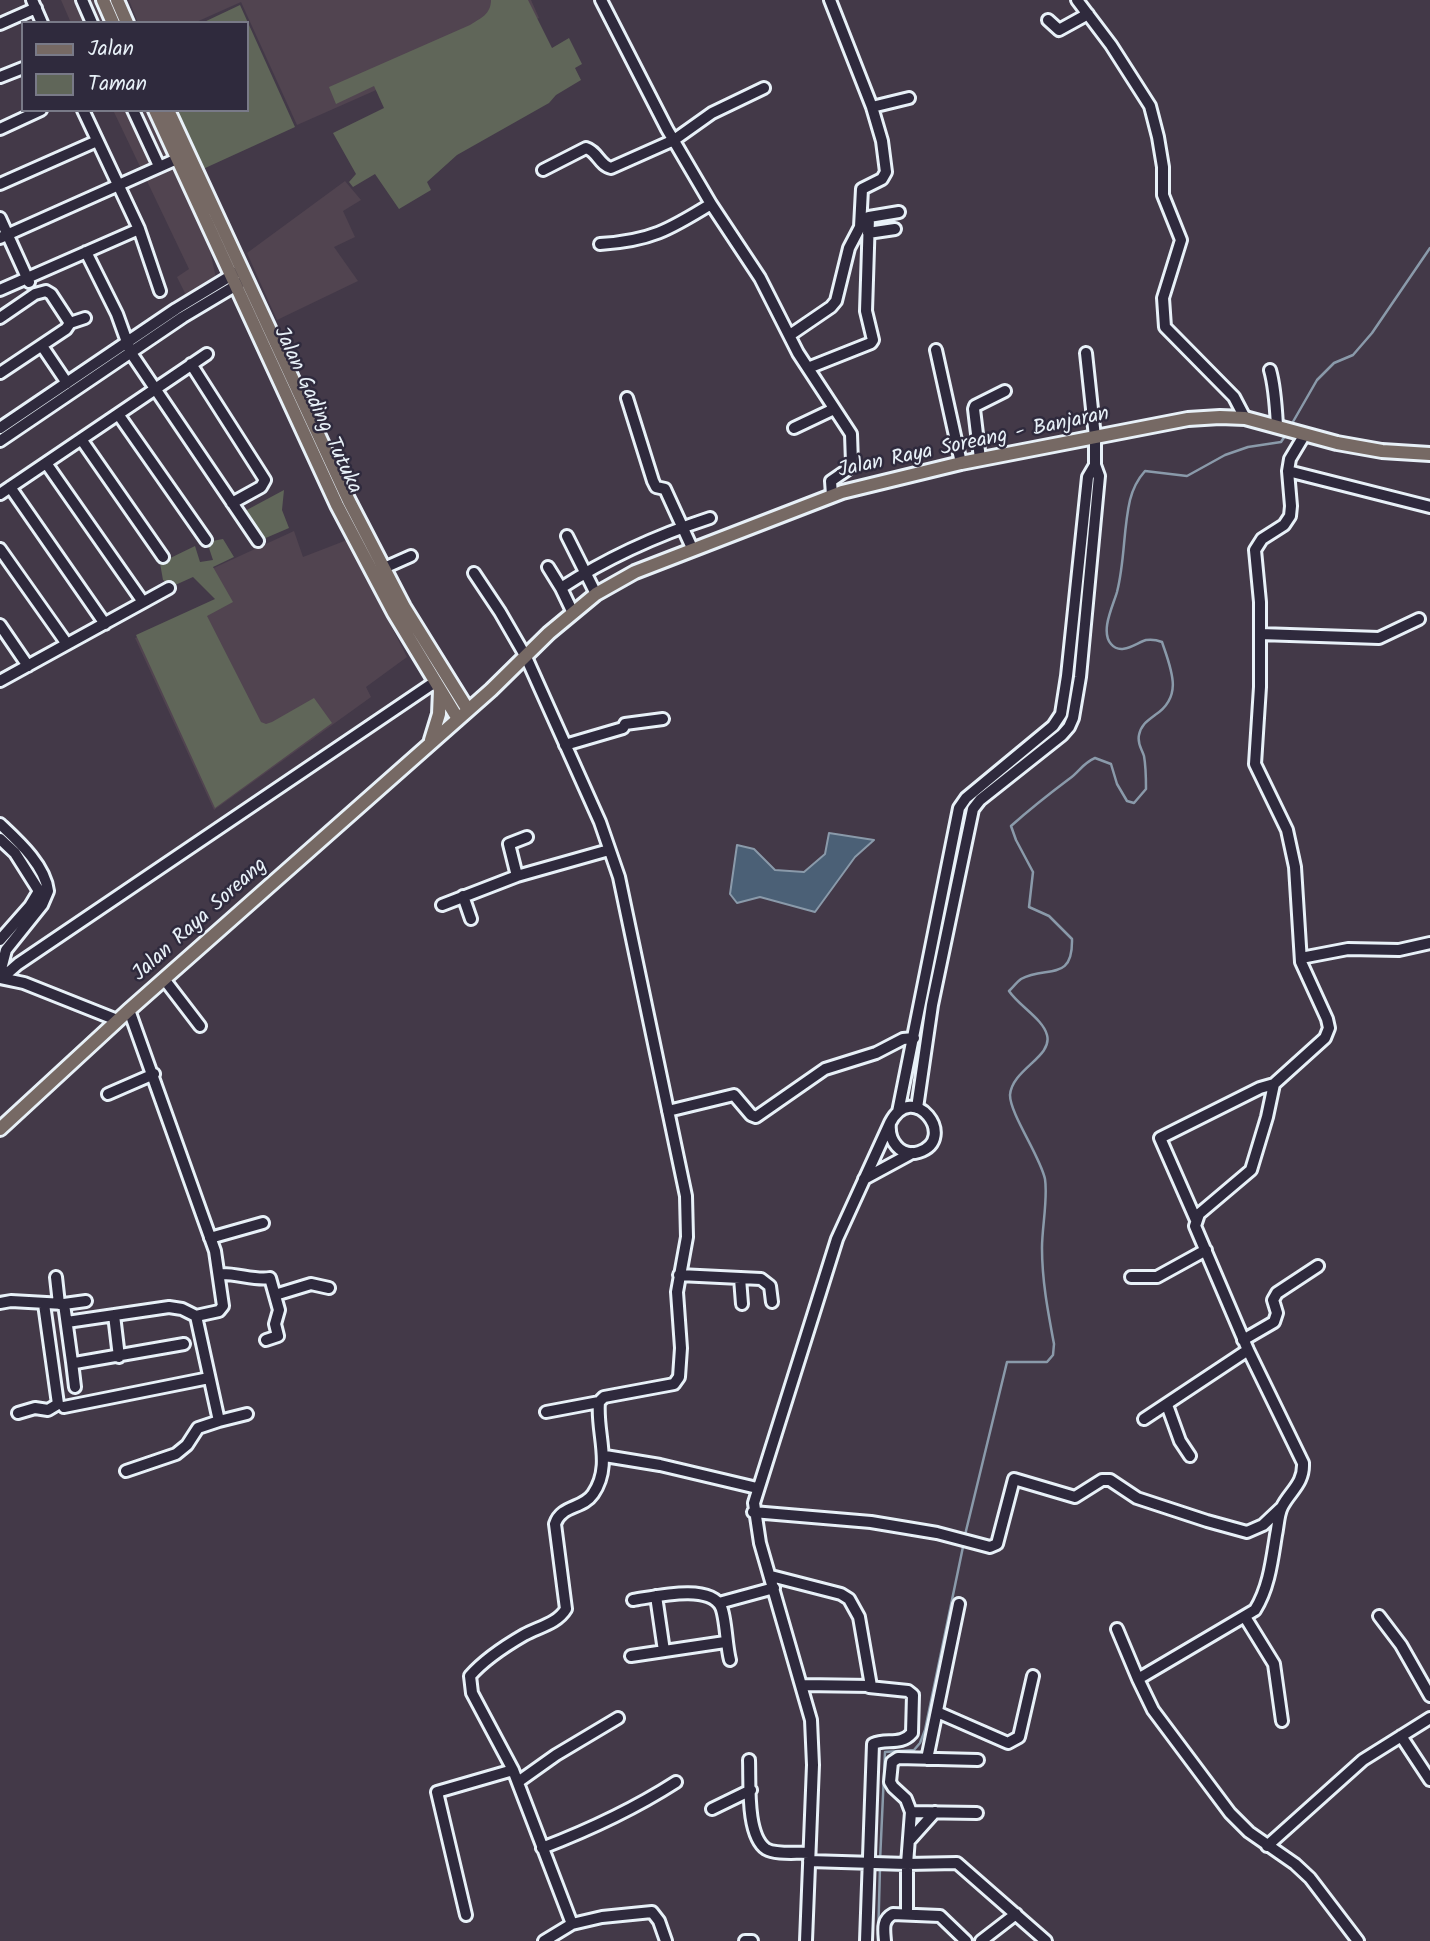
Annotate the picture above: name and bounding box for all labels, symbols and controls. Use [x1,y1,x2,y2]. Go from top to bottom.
legend [21,21,248,112]
text: Jalan [88,33,134,66]
text: Taman [88,68,147,101]
street label: Jalan Gading Tutuka [266,324,366,498]
street label: Jalan Raya Soreang - Banjaran [836,403,1112,485]
street label: Jalan Raya Soreang [128,854,274,988]

